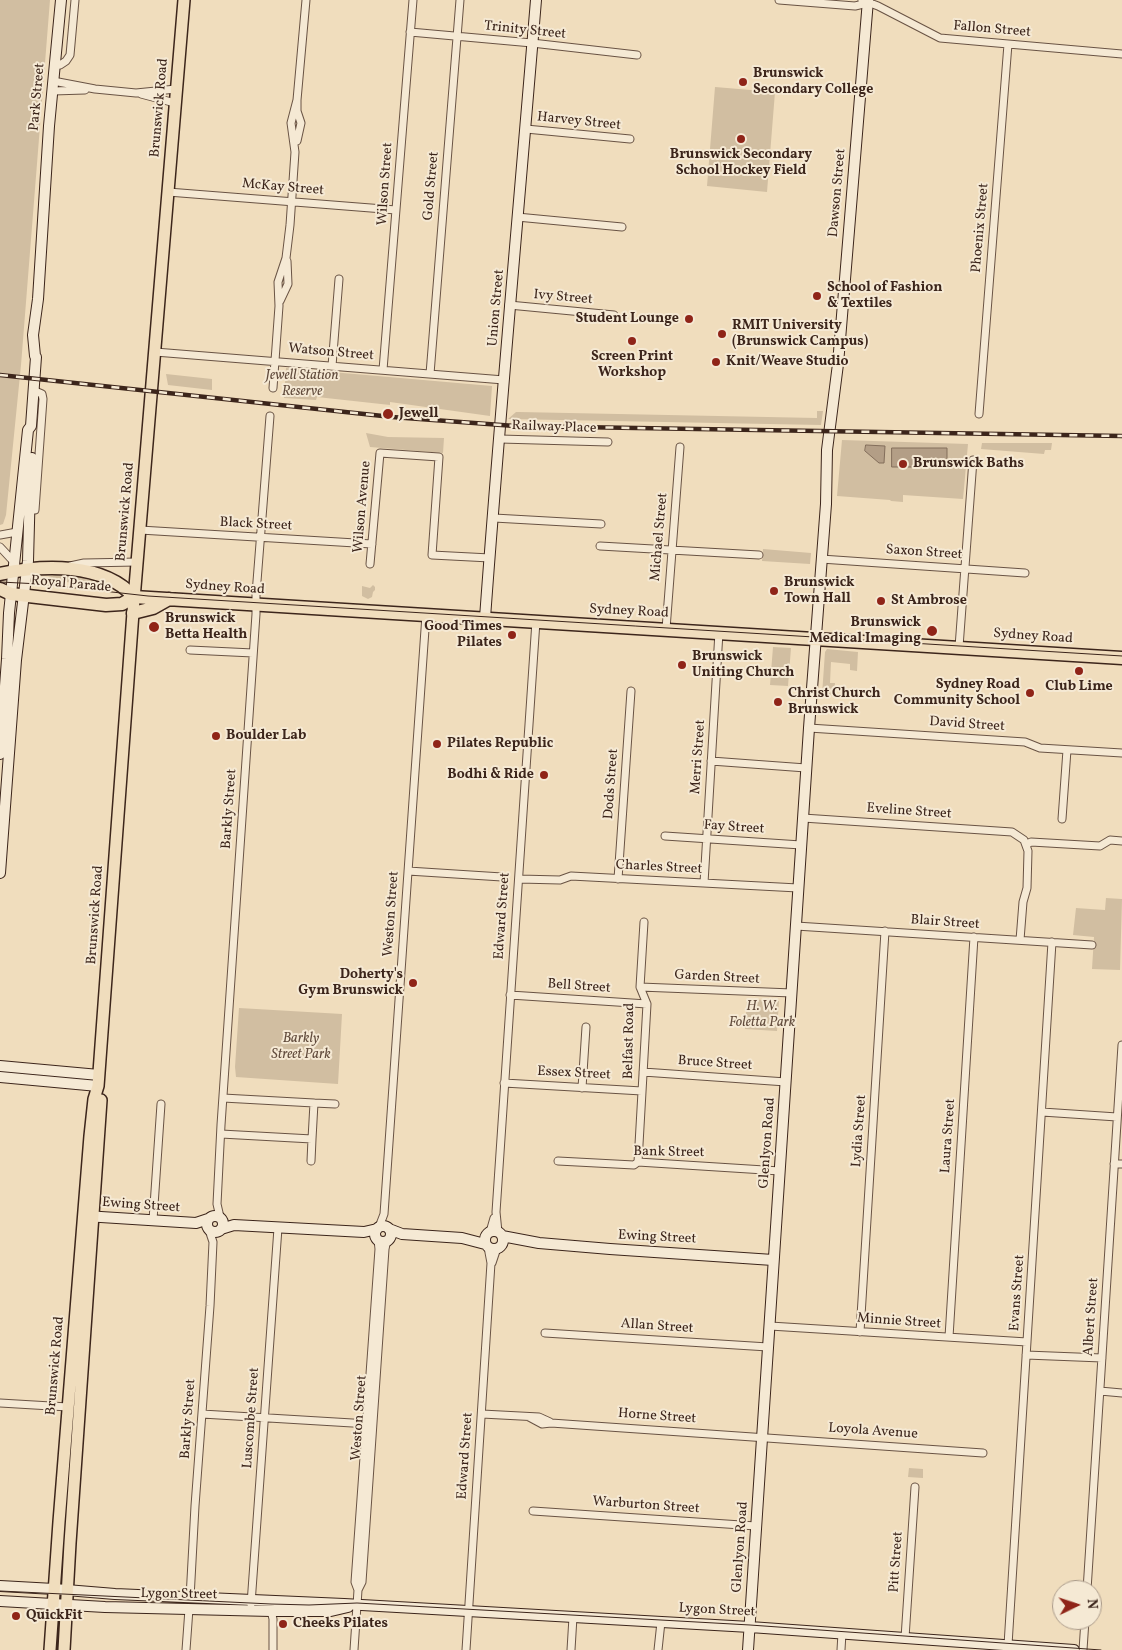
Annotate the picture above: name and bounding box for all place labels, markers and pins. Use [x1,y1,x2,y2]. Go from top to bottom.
place label: Brunswick Secondary College [753,66,873,98]
marker: Brunswick Secondary College [737,76,749,88]
marker: Brunswick Secondary School Hockey Field [735,133,747,145]
place label: Brunswick Secondary School Hockey Field [670,147,812,180]
place label: School of Fashion & Textiles [827,280,943,312]
marker: School of Fashion & Textiles [811,290,823,302]
place label: Student Lounge [575,311,679,327]
marker: Student Lounge [683,313,695,325]
place label: RMIT University (Brunswick Campus) [732,318,868,351]
marker: RMIT University (Brunswick Campus) [716,328,728,340]
marker: Screen Print Workshop [626,335,638,347]
place label: Screen Print Workshop [591,349,673,382]
place label: Knit/Weave Studio [726,354,849,370]
marker: Knit/Weave Studio [710,356,722,368]
place label: Jewell [399,406,439,422]
marker: Jewell [381,407,395,421]
place label: Brunswick Baths [913,456,1024,472]
marker: Brunswick Baths [897,458,909,470]
place label: Brunswick Town Hall [784,575,854,608]
marker: Brunswick Town Hall [768,585,780,597]
place label: St Ambrose [891,593,967,609]
marker: St Ambrose [875,595,887,607]
place label: Brunswick Betta Health [165,611,247,644]
place label: Brunswick Medical Imaging [810,615,921,648]
place label: Good Times Pilates [424,619,502,652]
marker: Brunswick Betta Health [147,620,161,634]
marker: Brunswick Medical Imaging [925,624,939,638]
marker: Good Times Pilates [506,629,518,641]
place label: Brunswick Uniting Church [692,649,794,682]
marker: Brunswick Uniting Church [676,659,688,671]
marker: Club Lime [1073,665,1085,677]
place label: Sydney Road Community School [894,677,1020,710]
place label: Club Lime [1045,679,1113,695]
place label: Christ Church Brunswick [788,686,881,719]
marker: Sydney Road Community School [1024,687,1036,699]
marker: Christ Church Brunswick [772,696,784,708]
place label: Boulder Lab [226,728,306,744]
marker: Boulder Lab [210,730,222,742]
place label: Pilates Republic [447,736,553,752]
marker: Pilates Republic [431,738,443,750]
place label: Bodhi & Ride [447,767,534,783]
marker: Bodhi & Ride [538,769,550,781]
place label: Doherty's Gym Brunswick [298,967,403,1000]
marker: Doherty's Gym Brunswick [407,977,419,989]
place label: QuickFit [26,1608,83,1624]
marker: QuickFit [10,1610,22,1622]
place label: Cheeks Pilates [293,1616,388,1632]
marker: Cheeks Pilates [277,1618,289,1630]

